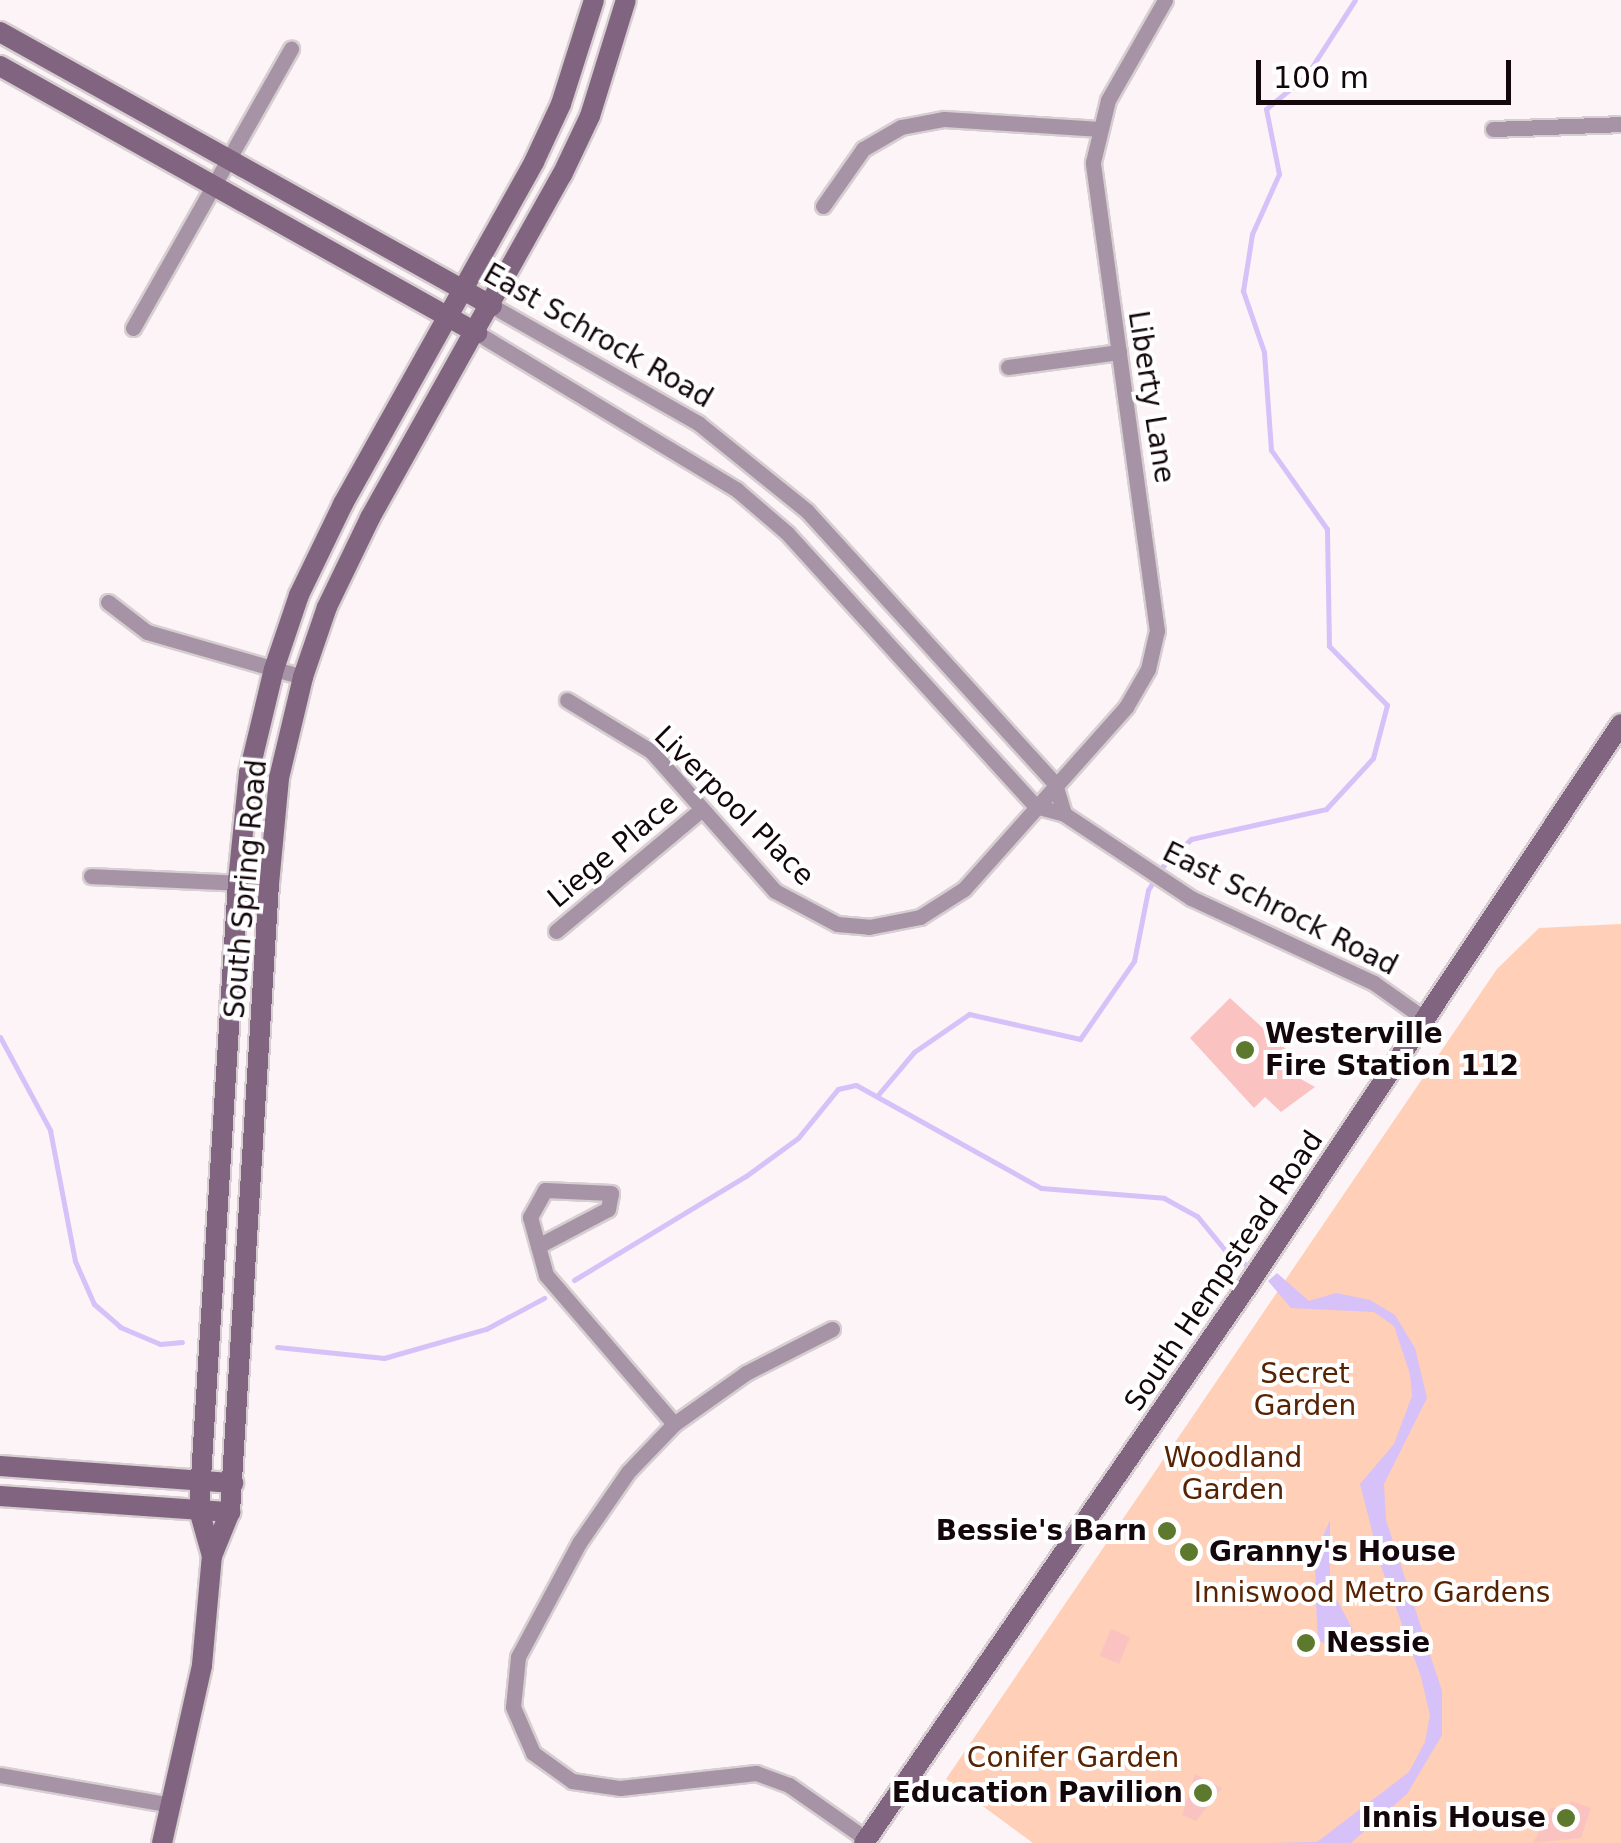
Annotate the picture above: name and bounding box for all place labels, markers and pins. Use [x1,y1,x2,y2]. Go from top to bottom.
place label: Westerville Fire Station 112 [1265,1017,1519,1083]
marker: Westerville Fire Station 112 [1234,1039,1256,1061]
place label: Bessie's Barn [936,1514,1147,1548]
marker: Bessie's Barn [1156,1520,1178,1542]
place label: Granny's House [1209,1535,1456,1569]
marker: Granny's House [1178,1541,1200,1563]
place label: Nessie [1326,1626,1430,1660]
marker: Nessie [1295,1632,1317,1654]
place label: Education Pavilion [892,1776,1183,1810]
marker: Education Pavilion [1192,1782,1214,1804]
place label: Innis House [1361,1801,1546,1835]
marker: Innis House [1555,1807,1577,1829]

